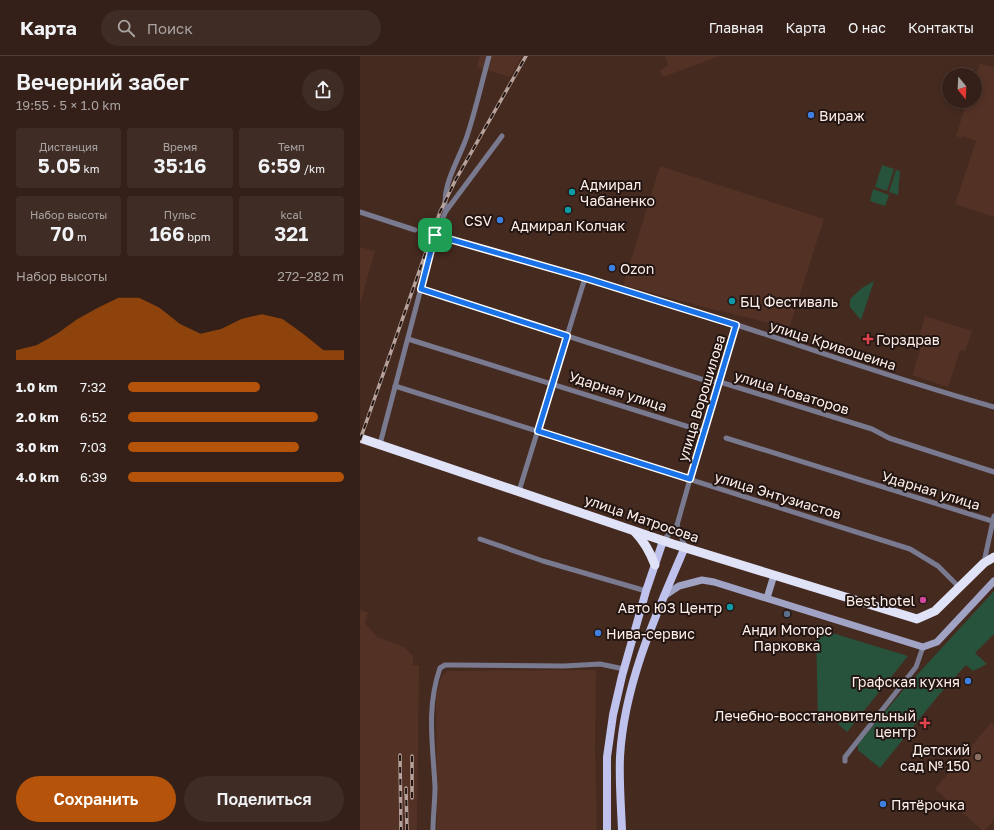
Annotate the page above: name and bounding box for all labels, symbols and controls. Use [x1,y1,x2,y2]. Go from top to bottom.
search box [101,10,381,46]
text: Карта [20,16,77,39]
icon: search [115,17,137,39]
text: Поиск [147,19,193,37]
text: Главная [709,19,763,36]
text: Карта [785,19,826,36]
text: О нас [848,19,886,36]
text: Контакты [908,19,974,36]
text: Вечерний забег [16,68,189,95]
north arrow [942,68,982,108]
map controls [942,68,982,108]
button: share [302,69,344,111]
text: 19:55 · 5 × 1.0 km [16,97,121,113]
place label: Вираж [819,107,865,124]
marker: Вираж [806,110,816,120]
text: Дистанция [39,140,98,153]
text: Время [163,140,197,153]
text: Темп [278,140,305,153]
text: 5.05 [38,153,81,177]
text: 35:16 [154,153,206,177]
text: 6:59 [258,153,301,177]
text: km [81,162,99,175]
text: /km [301,162,325,175]
place label: Адмирал Чабаненко [580,176,655,209]
marker: Адмирал Чабаненко [567,187,577,197]
marker: Адмирал Колчак [563,205,573,215]
text: Набор высоты [30,208,107,221]
text: Пульс [164,208,196,221]
text: kcal [280,208,302,221]
place label: CSV [464,212,493,229]
marker: CSV [495,215,505,225]
place label: Адмирал Колчак [511,217,625,234]
pin [418,218,452,252]
text: 70 [51,221,74,245]
text: 166 [149,221,185,245]
text: 321 [274,221,308,245]
icon: arrive [424,224,446,246]
text: m [74,230,87,243]
text: bpm [185,230,211,243]
place label: Ozon [620,260,654,277]
marker: Ozon [607,263,617,273]
text: Набор высоты [16,268,107,284]
text: 272–282 m [277,268,344,284]
place label: БЦ Фестиваль [740,293,838,310]
marker: БЦ Фестиваль [727,296,737,306]
street label: улица Кривошеина [767,316,899,374]
place label: Горздрав [876,331,940,348]
street label: улица Ворошилова [674,333,728,463]
marker: Горздрав [863,334,873,344]
street label: улица Новаторов [732,366,852,418]
street label: Ударная улица [567,367,669,415]
text: 1.0 km [16,379,57,395]
text: 7:32 [80,379,106,395]
text: 2.0 km [16,409,59,425]
text: 6:52 [80,409,107,425]
text: 3.0 km [16,439,59,455]
text: 7:03 [80,439,106,455]
street label: Ударная улица [880,467,982,513]
street label: улица Энтузиастов [713,468,844,522]
text: 4.0 km [16,469,59,485]
text: 6:39 [80,469,107,485]
street label: улица Матросова [582,490,702,546]
place label: Best hotel [846,592,915,609]
marker: Best hotel [918,595,928,605]
place label: Авто ЮЗ Центр [618,599,722,616]
marker: Авто ЮЗ Центр [725,602,735,612]
marker: Анди Моторс Парковка [782,609,792,619]
place label: Анди Моторс Парковка [742,621,832,654]
place label: Нива-сервис [606,625,695,642]
marker: Нива-сервис [593,628,603,638]
place label: Графская кухня [852,673,960,690]
marker: Графская кухня [963,676,973,686]
place label: Лечебно-восстановительный центр [714,707,916,740]
marker: Лечебно-восстановительный центр [919,717,931,729]
place label: Детский сад № 150 [900,741,970,774]
marker: Детский сад № 150 [973,752,983,762]
button: Сохранить [16,776,176,822]
button: Поделиться [184,776,344,822]
place label: Пятёрочка [891,796,965,813]
marker: Пятёрочка [878,799,888,809]

